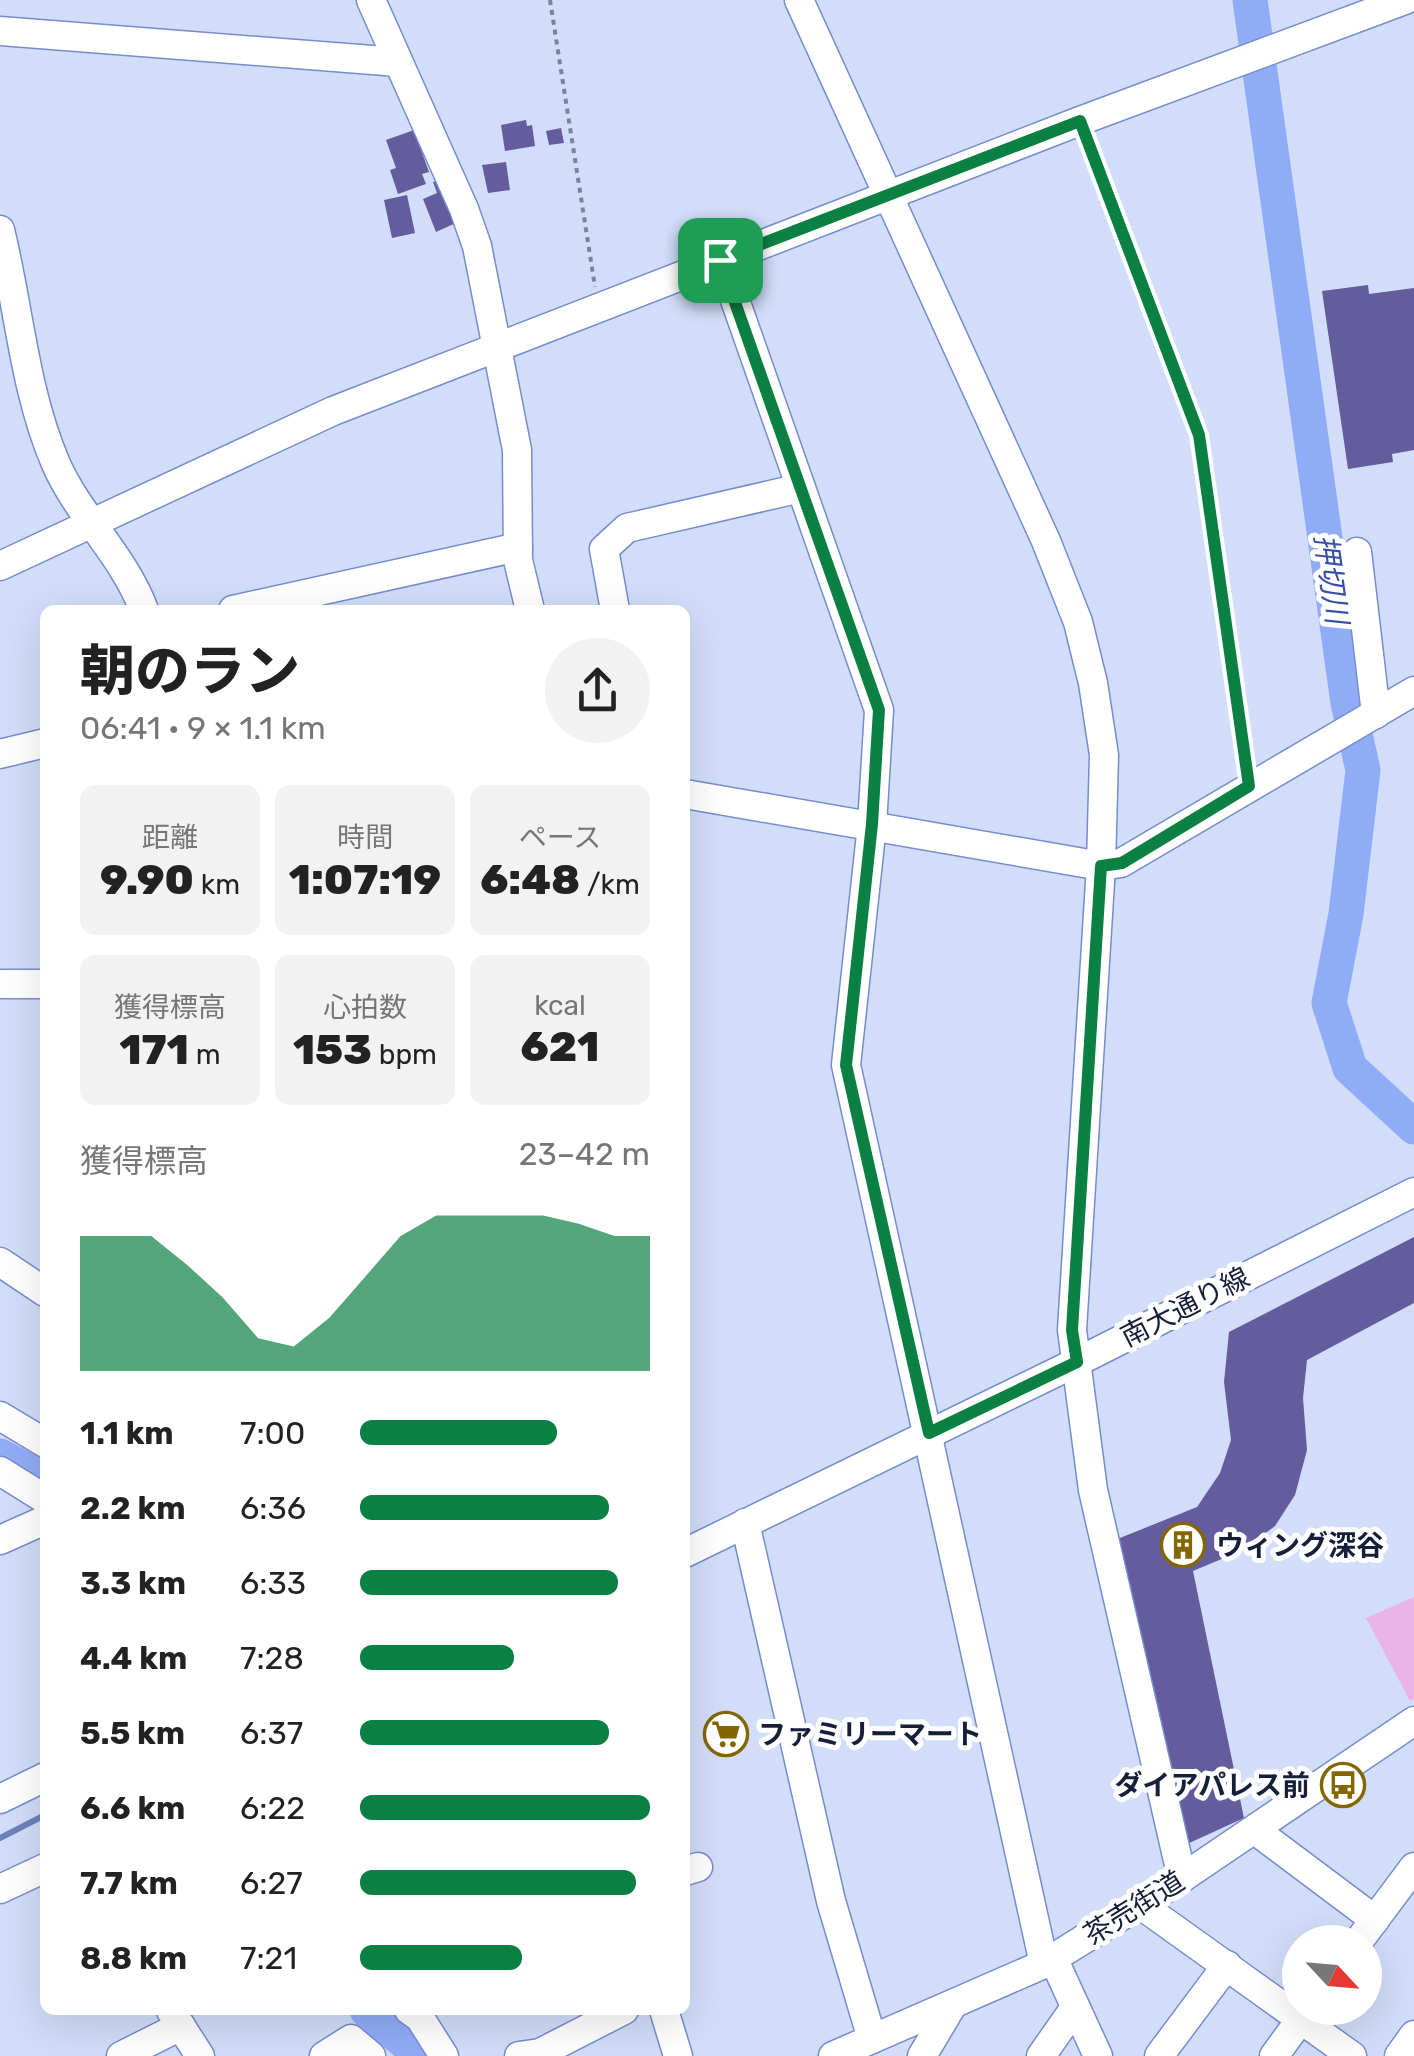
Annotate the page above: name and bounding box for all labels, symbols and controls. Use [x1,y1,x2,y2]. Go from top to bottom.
pin [678,218,763,303]
icon: arrive [693,233,748,288]
water label: 押切川 [1307,532,1356,629]
button: share [545,638,650,743]
text: 朝のラン [80,639,300,704]
text: 06:41 · 9 × 1.1 km [80,709,326,747]
text: 距離 [142,821,198,854]
text: 時間 [337,821,393,854]
text: ペース [519,821,601,854]
text: 9.90 [100,855,194,905]
text: 1:07:19 [289,855,441,905]
text: 6:48 [480,855,580,905]
text: km [194,868,240,901]
text: /km [580,868,640,901]
text: kcal [534,989,586,1022]
text: 獲得標高 [114,991,226,1024]
text: 心拍数 [323,991,407,1024]
text: 621 [521,1022,599,1072]
text: 171 [119,1025,189,1075]
text: 153 [293,1025,372,1075]
text: m [189,1038,221,1071]
text: bpm [372,1038,437,1071]
text: 23–42 m [519,1135,650,1173]
text: 獲得標高 [80,1142,208,1180]
street label: 南大通り線 [1115,1261,1255,1353]
text: 1.1 km [80,1414,174,1452]
text: 7:00 [240,1414,305,1452]
text: 2.2 km [80,1489,186,1527]
text: 6:36 [240,1489,306,1527]
building icon: ウィング深谷 [1160,1522,1206,1568]
place label: ウィング深谷 [1216,1529,1384,1562]
text: 3.3 km [80,1564,186,1602]
text: 6:33 [240,1564,306,1602]
text: 4.4 km [80,1639,187,1677]
text: 7:28 [240,1639,304,1677]
supermarket icon: ファミリーマート [703,1711,749,1757]
text: 5.5 km [80,1714,185,1752]
text: 6:37 [240,1714,303,1752]
place label: ファミリーマート [758,1718,982,1751]
bus stop icon: ダイアパレス前 [1320,1762,1366,1808]
place label: ダイアパレス前 [1115,1769,1310,1802]
text: 6.6 km [80,1789,185,1827]
text: 6:22 [240,1789,305,1827]
text: 7.7 km [80,1864,178,1902]
text: 6:27 [240,1864,303,1902]
street label: 茶売街道 [1078,1864,1190,1952]
north arrow [1282,1925,1382,2025]
map controls [1282,1925,1382,2025]
text: 8.8 km [80,1939,187,1977]
text: 7:21 [240,1939,297,1977]

